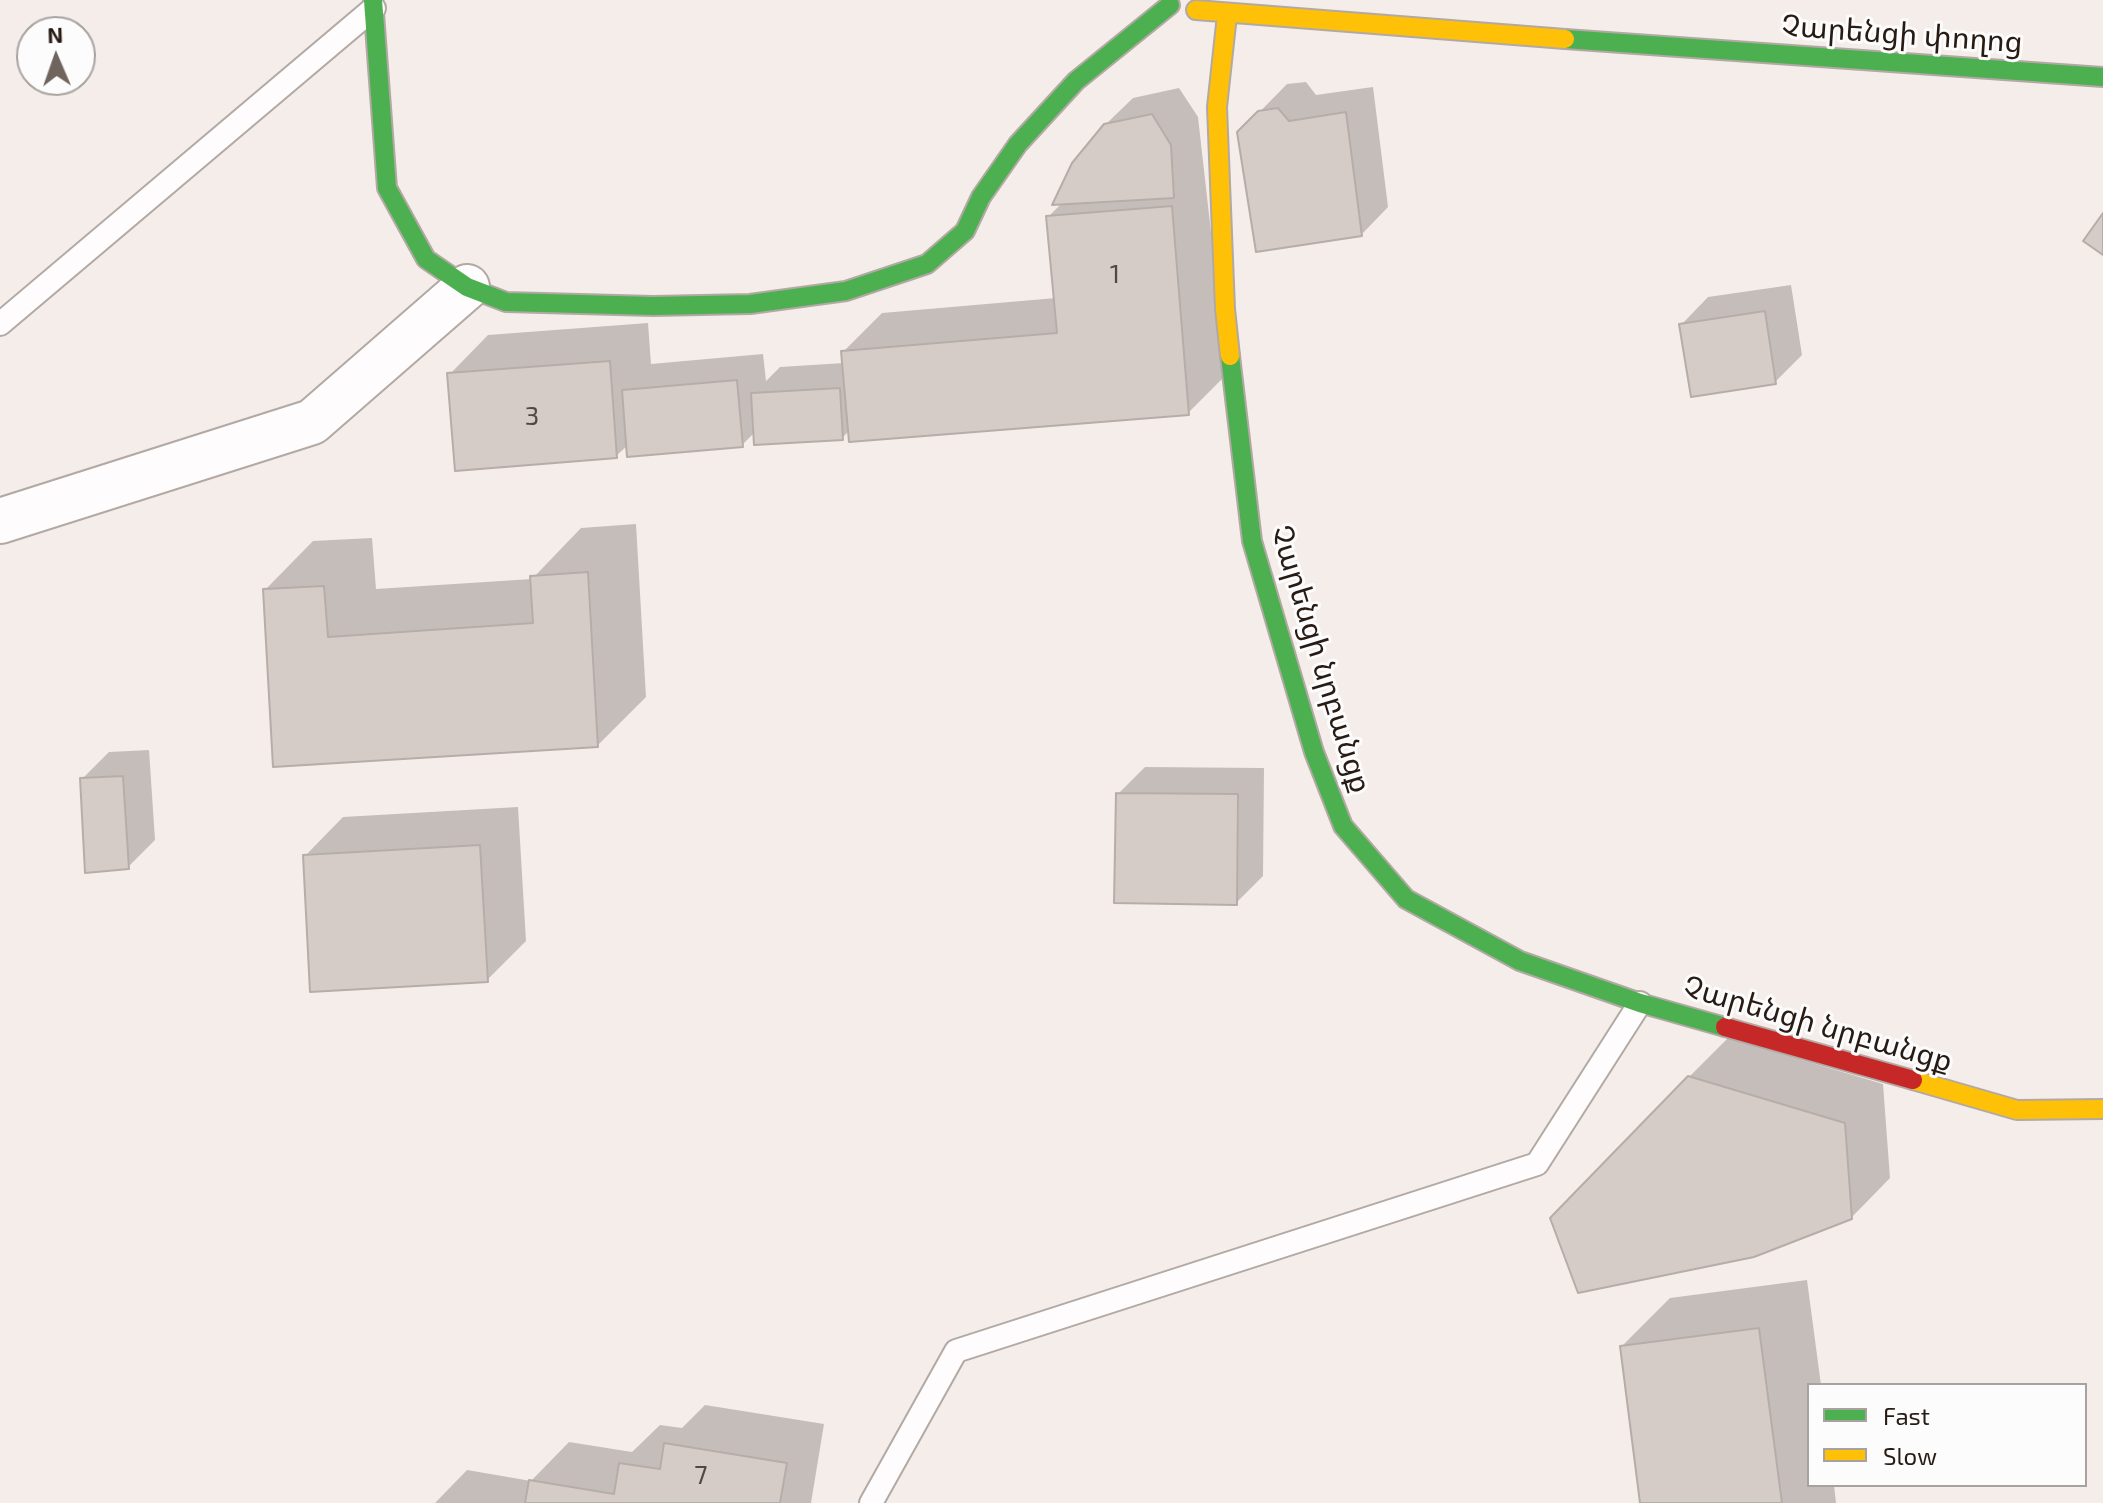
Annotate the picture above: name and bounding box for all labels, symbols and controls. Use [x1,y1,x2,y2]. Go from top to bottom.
street label: Չարենցի փողոց [1780,8,2024,60]
north arrow [16,16,96,96]
text: N [47,21,64,47]
house number: 1 [1110,258,1120,290]
house number: 3 [525,400,539,432]
street label: Չարենցի նրբանցք [1263,521,1379,797]
street label: Չարենցի նրբանցք [1679,968,1957,1080]
legend [1807,1383,2087,1487]
text: Fast [1883,1401,1930,1430]
text: Slow [1883,1441,1937,1470]
house number: 7 [694,1459,708,1491]

